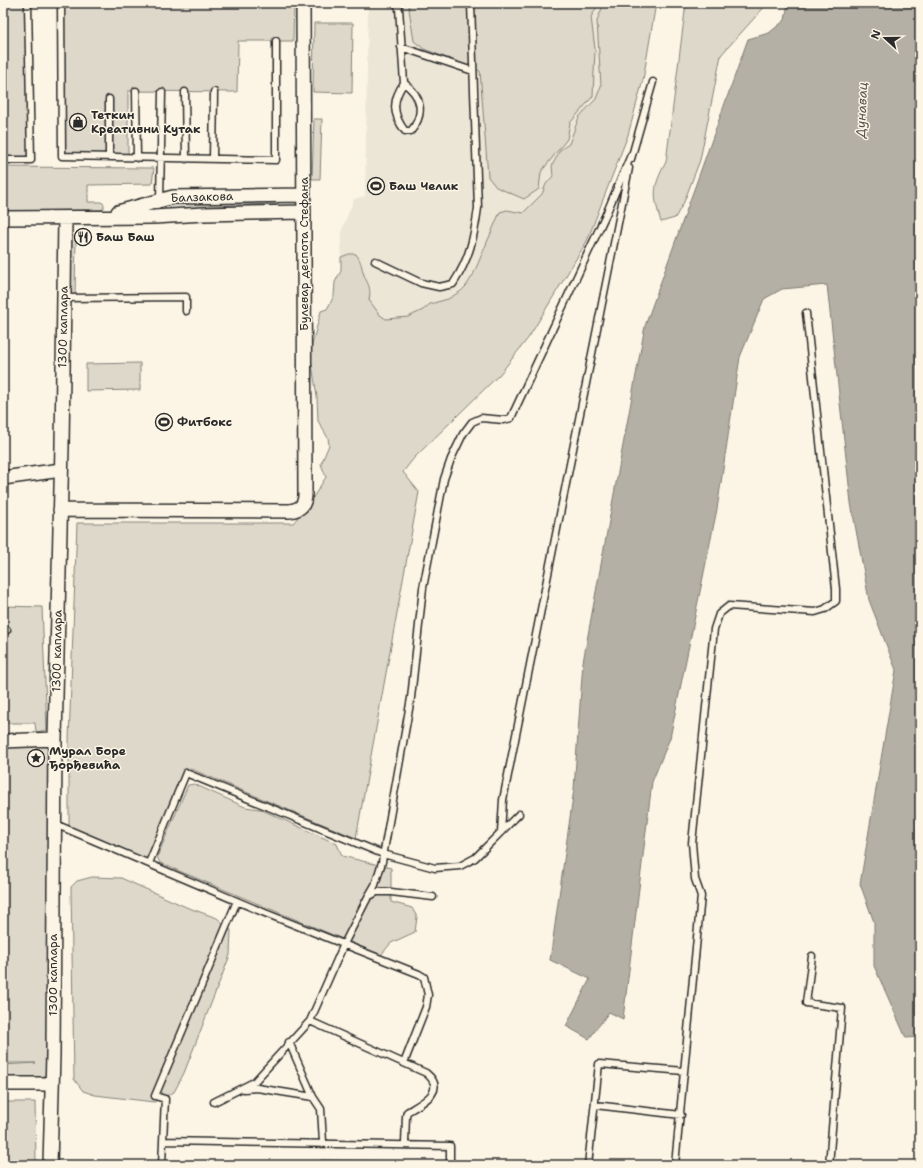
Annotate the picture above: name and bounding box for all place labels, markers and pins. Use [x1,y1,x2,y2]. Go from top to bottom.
place label: Теткин Креативни Кутак [91,107,201,137]
shop icon: Теткин Креативни Кутак [68,112,88,132]
sports icon: Баш Челик [366,176,386,196]
place label: Баш Челик [389,178,459,194]
restaurant icon: Баш Баш [73,227,93,247]
place label: Баш Баш [96,229,155,245]
sports icon: Фитбокс [154,412,174,432]
place label: Фитбокс [177,414,232,430]
place label: Мурал Боре Ђорђевића [49,743,126,773]
place icon: Мурал Боре Ђорђевића [26,748,46,768]

